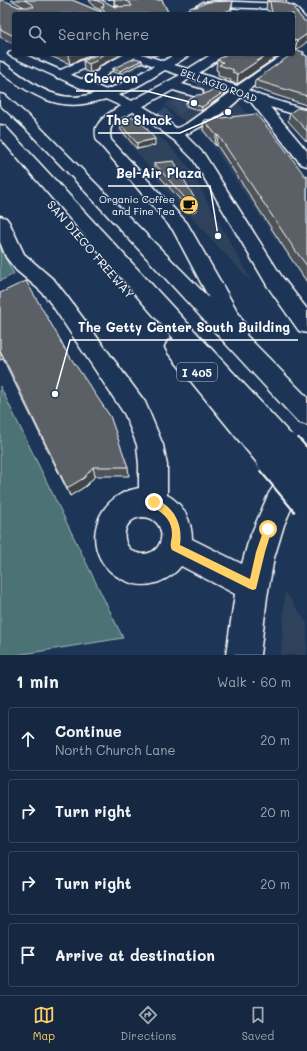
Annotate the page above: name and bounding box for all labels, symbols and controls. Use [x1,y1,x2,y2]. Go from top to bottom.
search box [12,12,295,56]
icon: search [26,23,48,45]
text: Search here [58,24,149,44]
street label: BELLAGIO ROAD [179,65,259,105]
callout: Chevron [76,66,146,91]
text: Chevron [84,69,138,86]
callout: The Shack [98,108,180,133]
text: The Shack [106,111,172,128]
callout: Bel-Air Plaza [108,161,210,186]
text: Bel-Air Plaza [116,164,202,181]
place label: Organic Coffee and Fine Tea [99,192,175,218]
cafe icon: Organic Coffee and Fine Tea [178,194,200,216]
street label: SAN DIEGO FREEWAY [44,196,138,302]
callout: The Getty Center South Building [70,315,298,340]
text: The Getty Center South Building [78,318,290,336]
road number: I 405 [177,363,217,381]
route end [145,493,163,511]
route start [259,520,277,538]
text: 1 min [16,670,59,692]
text: Walk · 60 m [217,673,291,690]
text: Continue [55,721,122,741]
icon: ahead [17,728,39,750]
text: 20 m [260,731,290,748]
text: North Church Lane [55,741,176,758]
icon: right [17,800,39,822]
text: Turn right [55,801,132,821]
text: 20 m [260,803,290,820]
icon: right [17,872,39,894]
text: Turn right [55,873,132,893]
text: 20 m [260,875,290,892]
icon: arrive [17,944,39,966]
text: Arrive at destination [55,945,215,965]
tab: Map [33,1004,55,1043]
tab: Directions [120,1004,176,1043]
tab: Saved [242,1004,274,1043]

